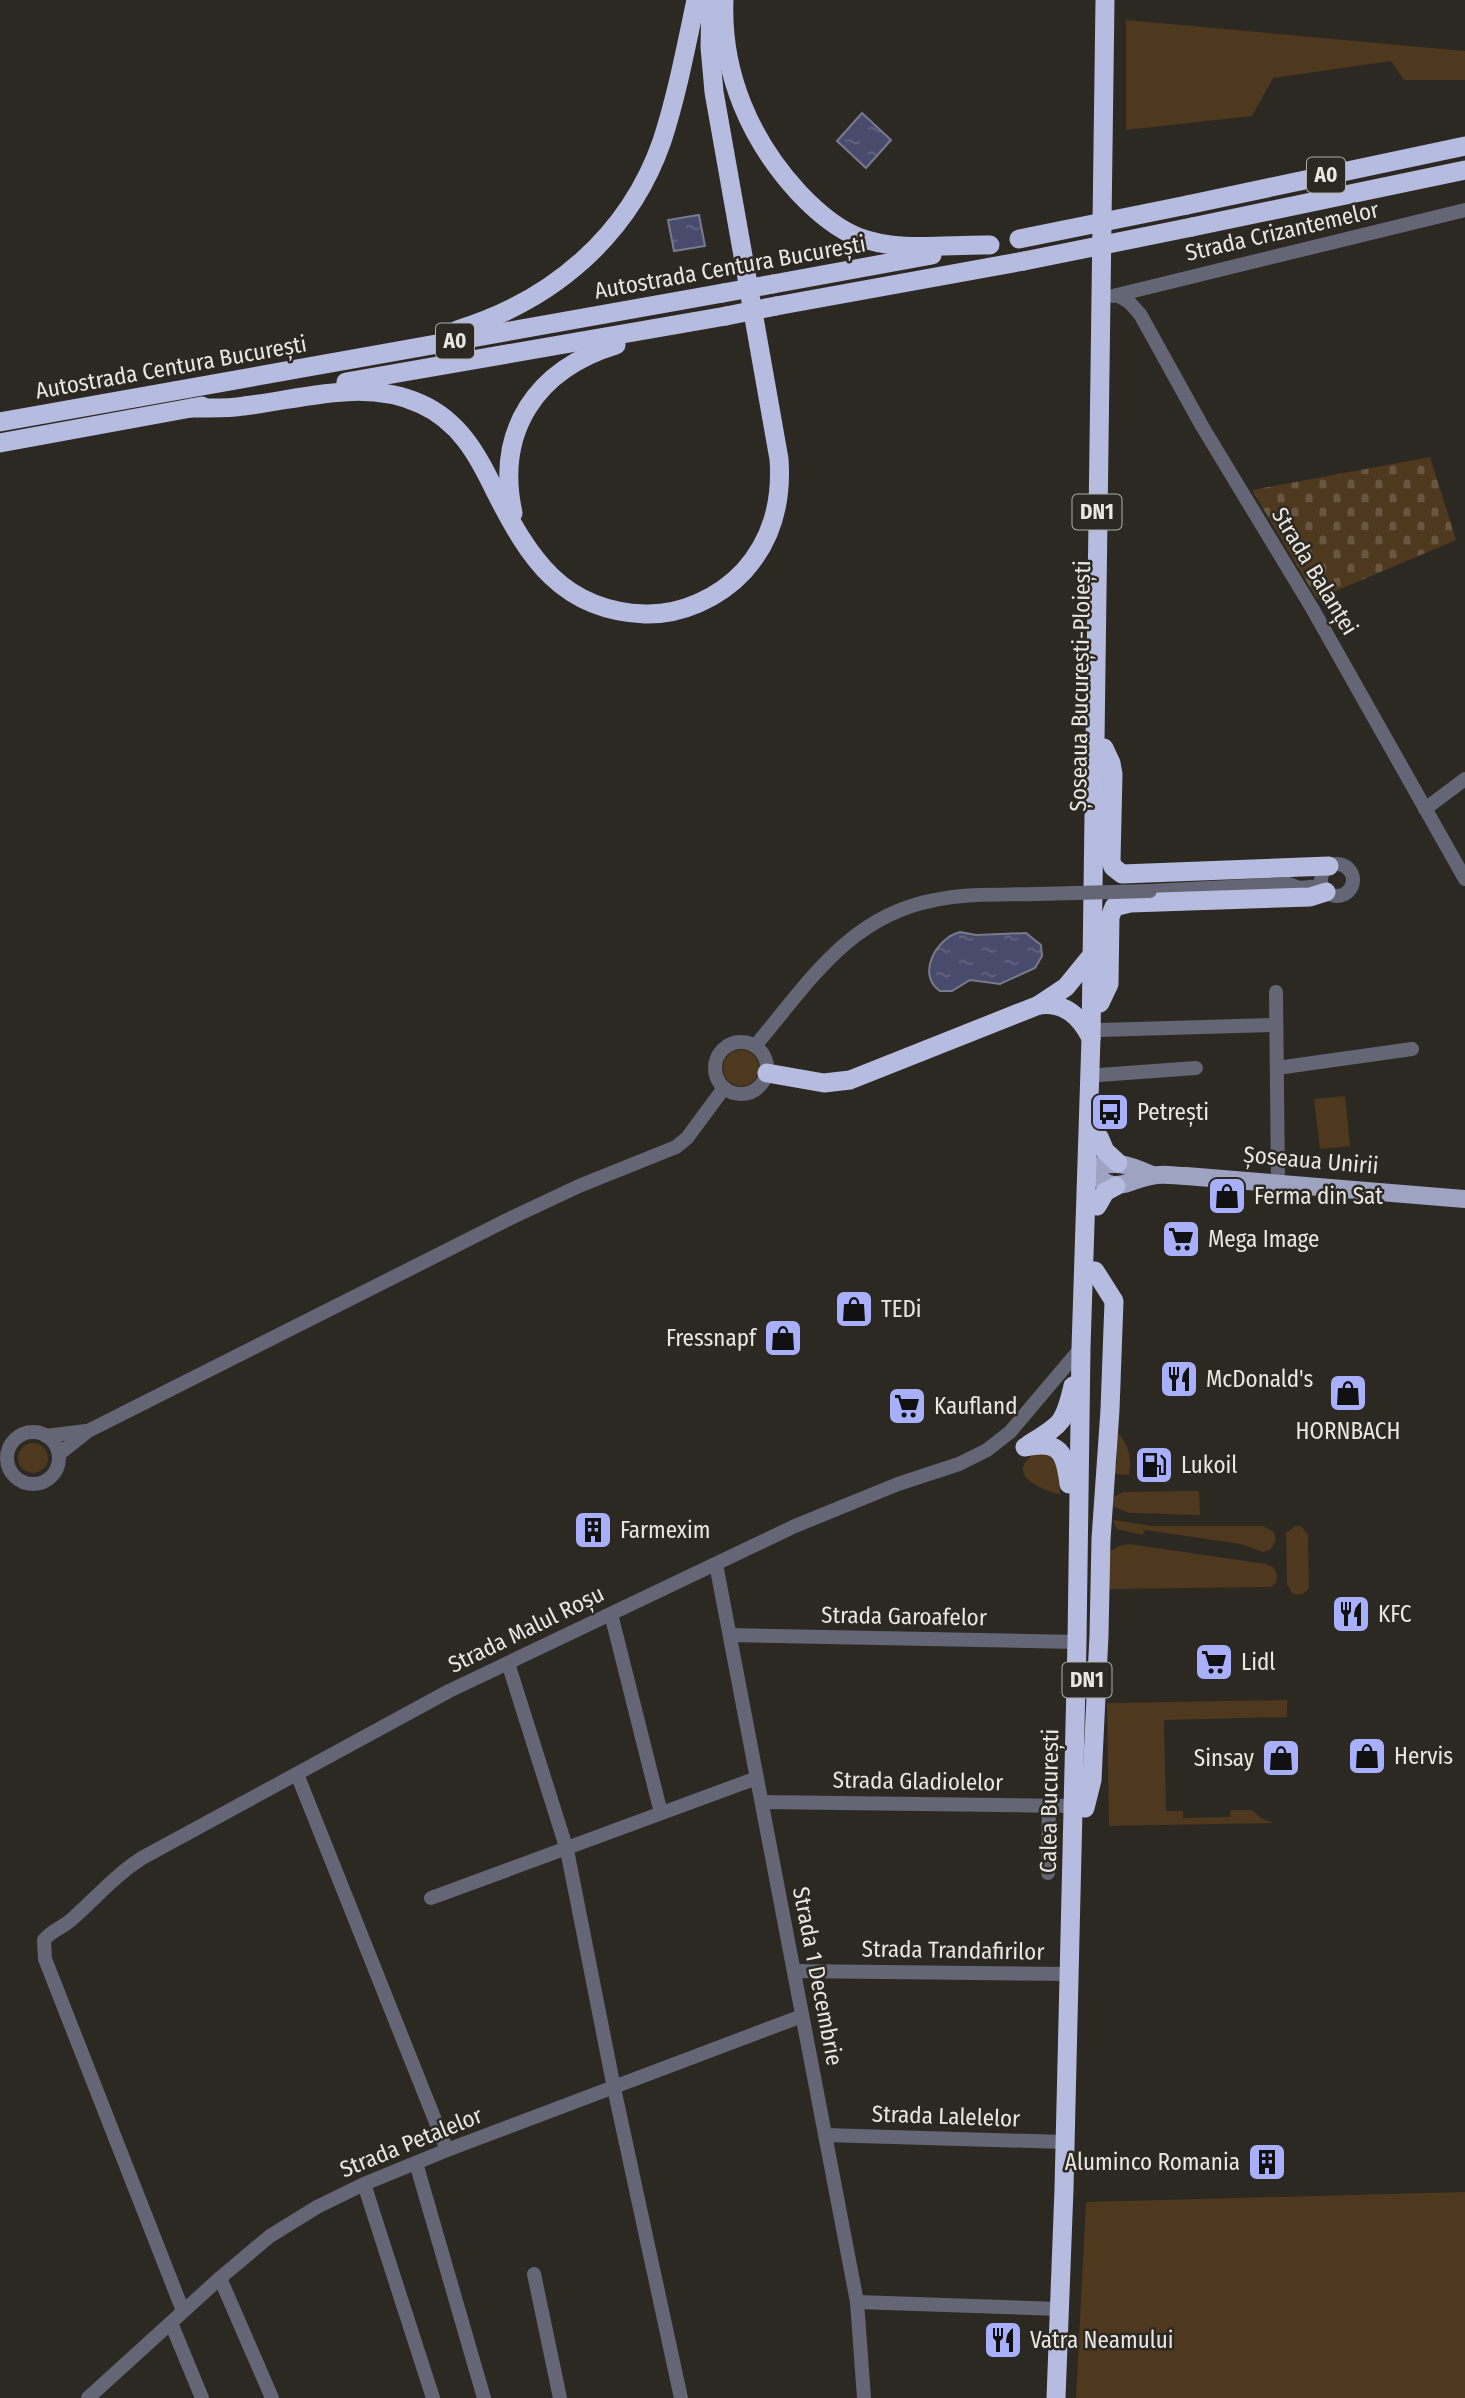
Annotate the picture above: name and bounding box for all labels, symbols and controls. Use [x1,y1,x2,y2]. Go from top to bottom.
road number: A0 [1307,158,1345,192]
street label: Strada Crizantemelor [1183,195,1381,267]
street label: Autostrada Centura București [592,229,868,306]
road number: A0 [436,324,474,358]
street label: Autostrada Centura București [33,329,309,406]
road number: DN1 [1072,494,1122,530]
street label: Strada Balanței [1265,502,1364,640]
street label: Șoseaua București-Ploiești [1064,560,1097,812]
bus stop icon: Petrești [1089,1091,1131,1133]
place label: Petrești [1137,1098,1209,1127]
street label: Șoseaua Unirii [1242,1140,1380,1181]
shop icon: Ferma din Sat [1206,1175,1248,1217]
place label: Ferma din Sat [1254,1182,1383,1210]
supermarket icon: Mega Image [1160,1218,1202,1260]
place label: Mega Image [1208,1225,1319,1253]
shop icon: TEDi [833,1288,875,1330]
place label: TEDi [881,1295,922,1323]
shop icon: Fressnapf [762,1317,804,1359]
place label: Fressnapf [666,1324,758,1352]
restaurant icon: McDonald's [1158,1358,1200,1400]
place label: McDonald's [1206,1365,1314,1393]
shop icon: HORNBACH [1327,1372,1369,1414]
supermarket icon: Kaufland [886,1385,928,1427]
place label: Kaufland [934,1392,1017,1420]
place label: HORNBACH [1296,1417,1400,1445]
fuel station icon: Lukoil [1133,1444,1175,1486]
place label: Lukoil [1181,1451,1237,1479]
building icon: Farmexim [572,1509,614,1551]
place label: Farmexim [620,1516,710,1544]
street label: Strada Malul Roșu [444,1579,609,1680]
restaurant icon: KFC [1330,1593,1372,1635]
place label: KFC [1378,1600,1412,1628]
street label: Strada Garoafelor [821,1601,987,1631]
supermarket icon: Lidl [1193,1641,1235,1683]
place label: Lidl [1241,1648,1275,1676]
road number: DN1 [1062,1662,1112,1698]
street label: Calea București [1034,1729,1065,1873]
shop icon: Hervis [1346,1735,1388,1777]
shop icon: Sinsay [1260,1737,1302,1779]
place label: Hervis [1394,1742,1453,1770]
place label: Sinsay [1194,1744,1255,1772]
street label: Strada Gladiolelor [832,1766,1004,1796]
street label: Strada 1 Decembrie [787,1884,849,2068]
street label: Strada Trandafirilor [861,1934,1045,1966]
street label: Strada Lalelelor [871,2099,1021,2133]
street label: Strada Petalelor [336,2101,486,2183]
building icon: Aluminco Romania [1246,2141,1288,2183]
place label: Aluminco Romania [1065,2148,1240,2176]
restaurant icon: Vatra Neamului [982,2319,1024,2361]
place label: Vatra Neamului [1030,2326,1174,2354]

